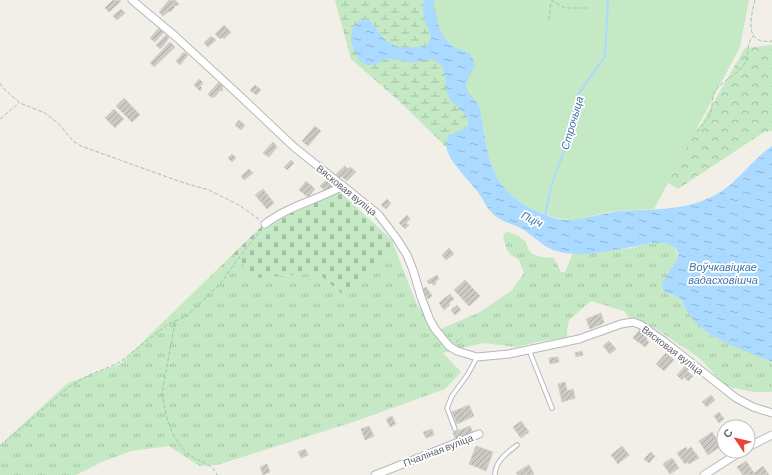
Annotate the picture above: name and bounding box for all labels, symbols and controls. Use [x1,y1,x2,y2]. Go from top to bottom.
water label: Строчыца [558,95,585,151]
street label: Вясковая вуліца [314,162,380,218]
water label: Пціч [519,208,545,229]
water label: Воўчкавіцкае вадасховішча [688,260,758,286]
street label: Вясковая вуліца [640,323,707,377]
north arrow [716,419,756,459]
text: С [720,426,735,440]
street label: Пчаліная вуліца [401,431,475,469]

